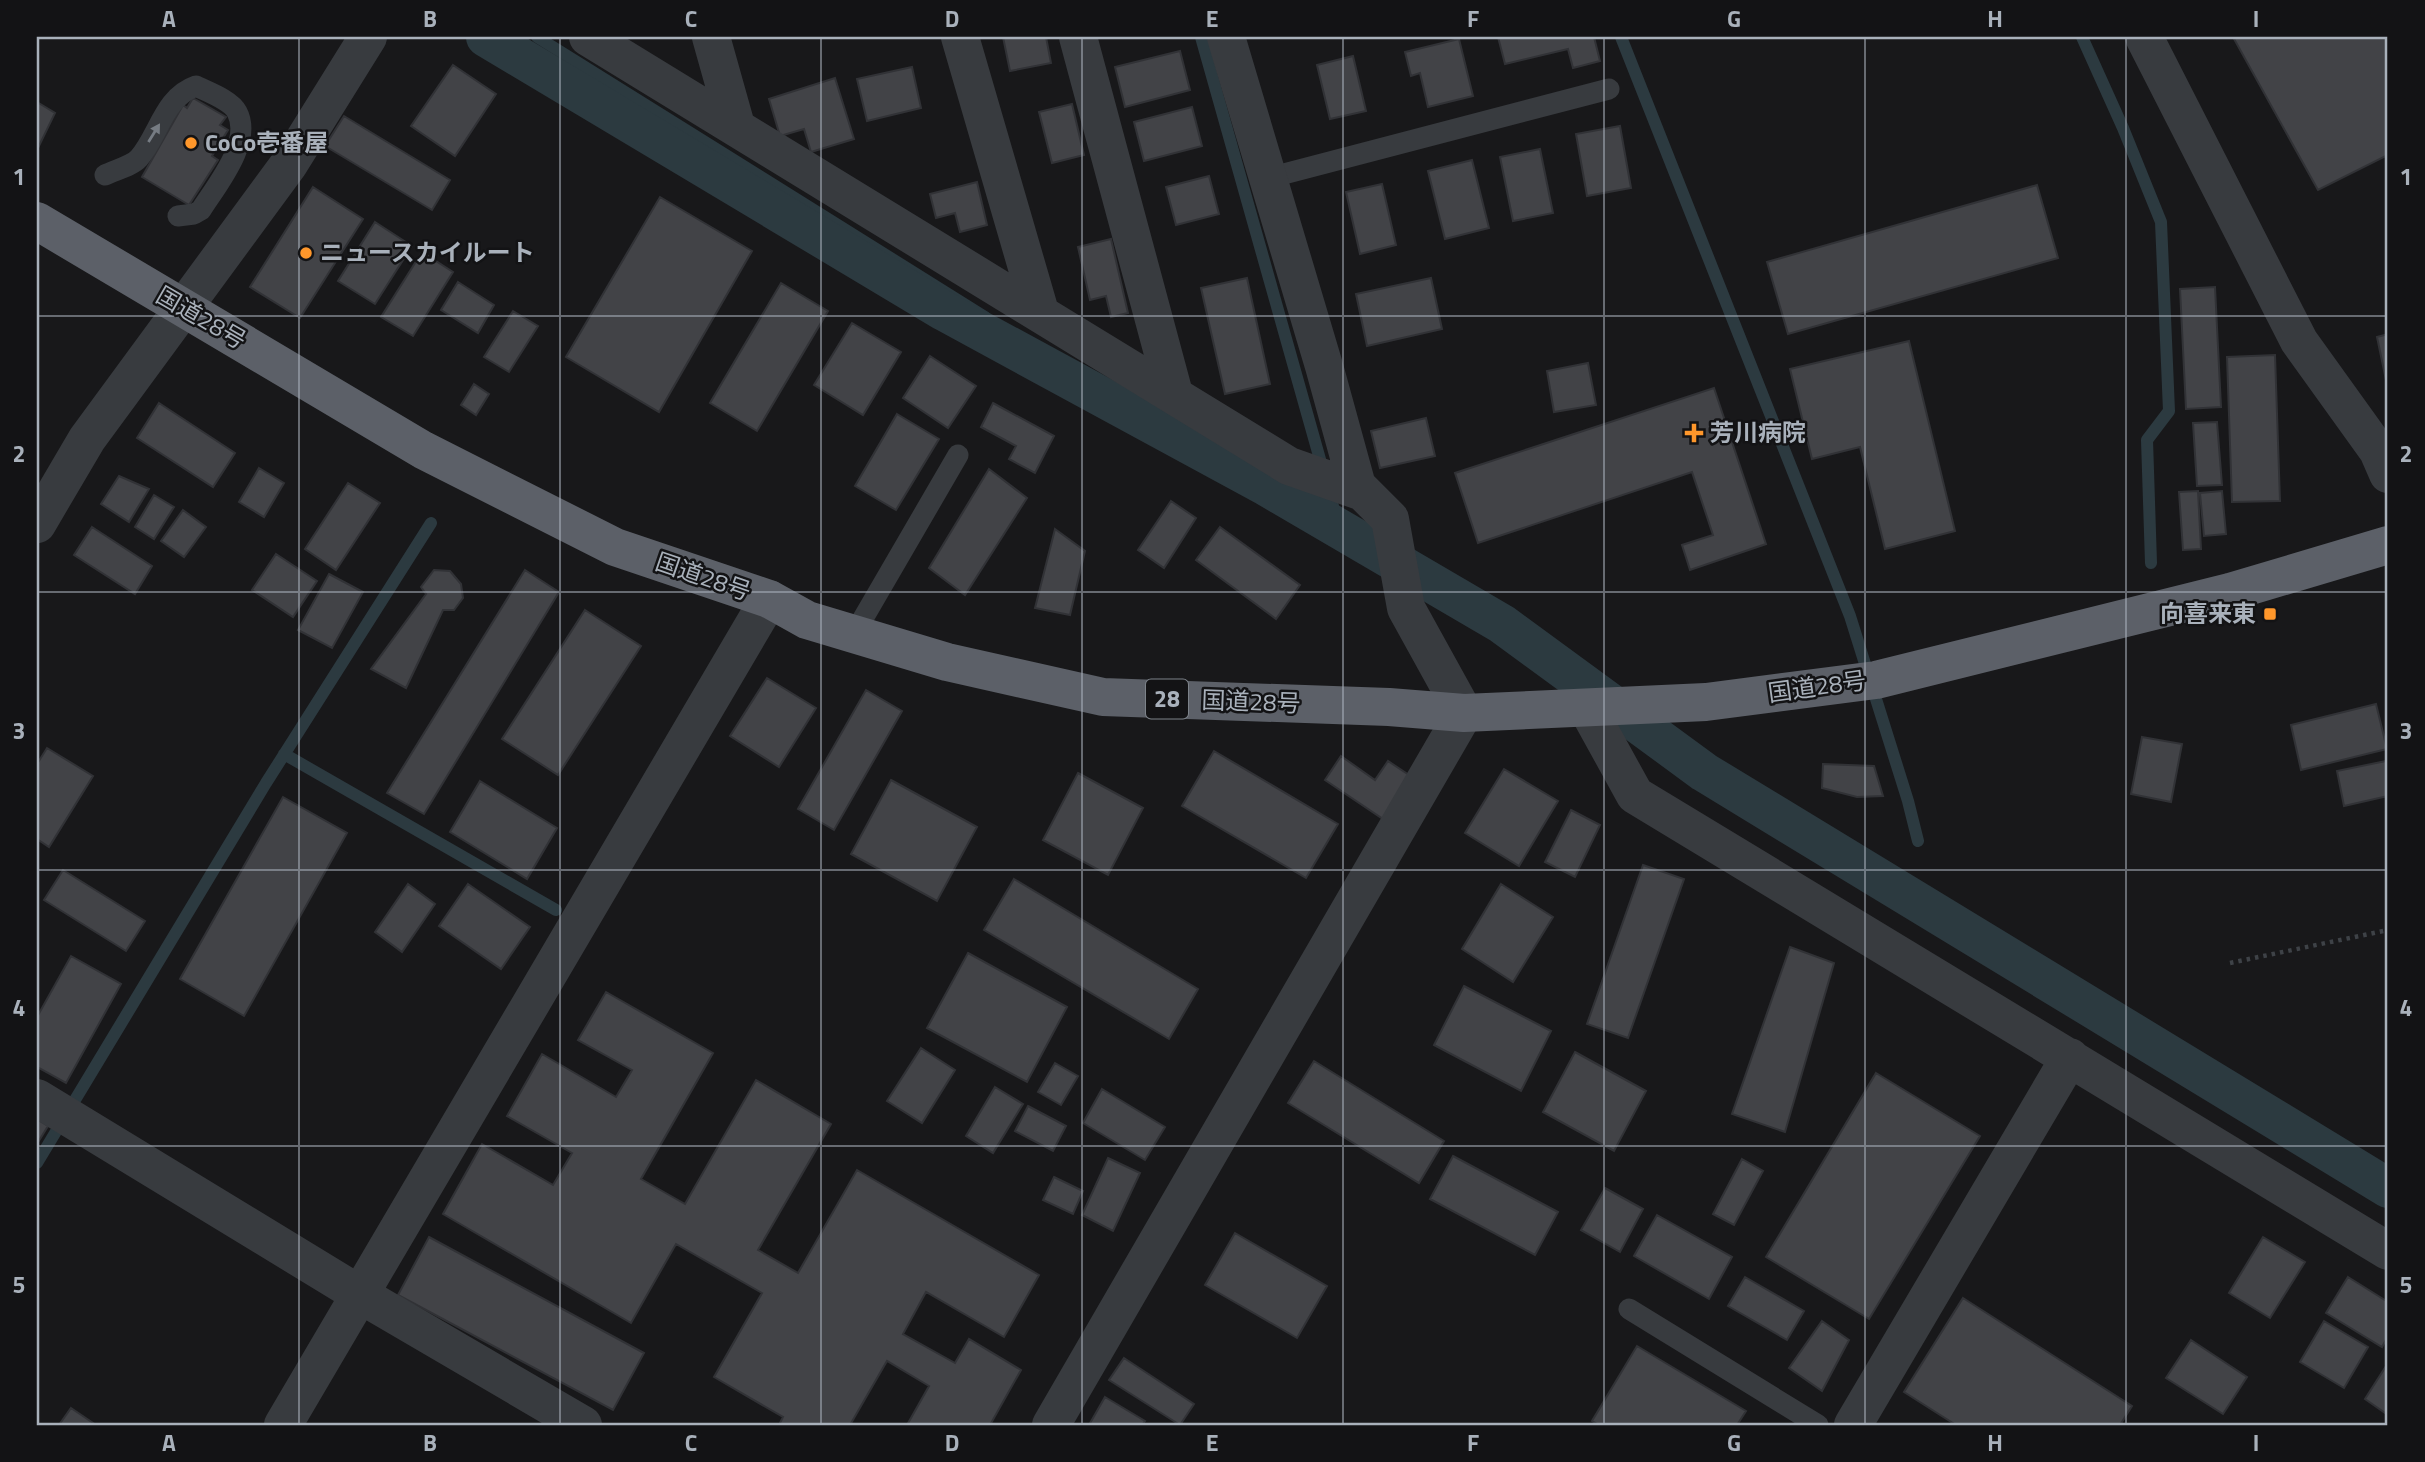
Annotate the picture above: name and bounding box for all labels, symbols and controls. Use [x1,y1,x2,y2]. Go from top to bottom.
text: A [162,1,176,36]
text: B [423,1,437,36]
text: C [685,1,697,36]
text: D [945,1,959,36]
text: E [1206,1,1218,36]
text: F [1467,1,1479,36]
text: G [1727,1,1741,36]
text: H [1987,1,2003,36]
text: I [2253,1,2259,36]
one-way arrow [148,123,161,142]
place label: CoCo壱番屋 [205,124,328,160]
marker: CoCo壱番屋 [183,135,199,151]
text: 1 [13,159,25,194]
text: 1 [2400,159,2412,194]
place label: ニュースカイルート [320,234,535,270]
marker: ニュースカイルート [298,245,314,261]
street label: 国道28号 [150,277,253,357]
place label: 芳川病院 [1710,414,1806,450]
marker: 芳川病院 [1684,423,1704,443]
text: 2 [13,436,25,471]
text: 2 [2400,436,2412,471]
street label: 国道28号 [651,543,756,609]
place label: 向喜来東 [2160,595,2256,631]
marker: 向喜来東 [2262,606,2278,622]
street label: 国道28号 [1765,661,1868,711]
road number: 28 [1146,680,1188,719]
street label: 国道28号 [1201,681,1301,721]
text: 3 [13,713,25,748]
text: 3 [2400,713,2412,748]
text: 4 [13,990,25,1025]
text: 4 [2400,990,2412,1025]
text: 5 [13,1267,25,1302]
text: 5 [2400,1267,2412,1302]
text: A [162,1425,176,1460]
text: B [423,1425,437,1460]
text: C [685,1425,697,1460]
text: D [945,1425,959,1460]
text: E [1206,1425,1218,1460]
text: F [1467,1425,1479,1460]
text: G [1727,1425,1741,1460]
text: H [1987,1425,2003,1460]
text: I [2253,1425,2259,1460]

